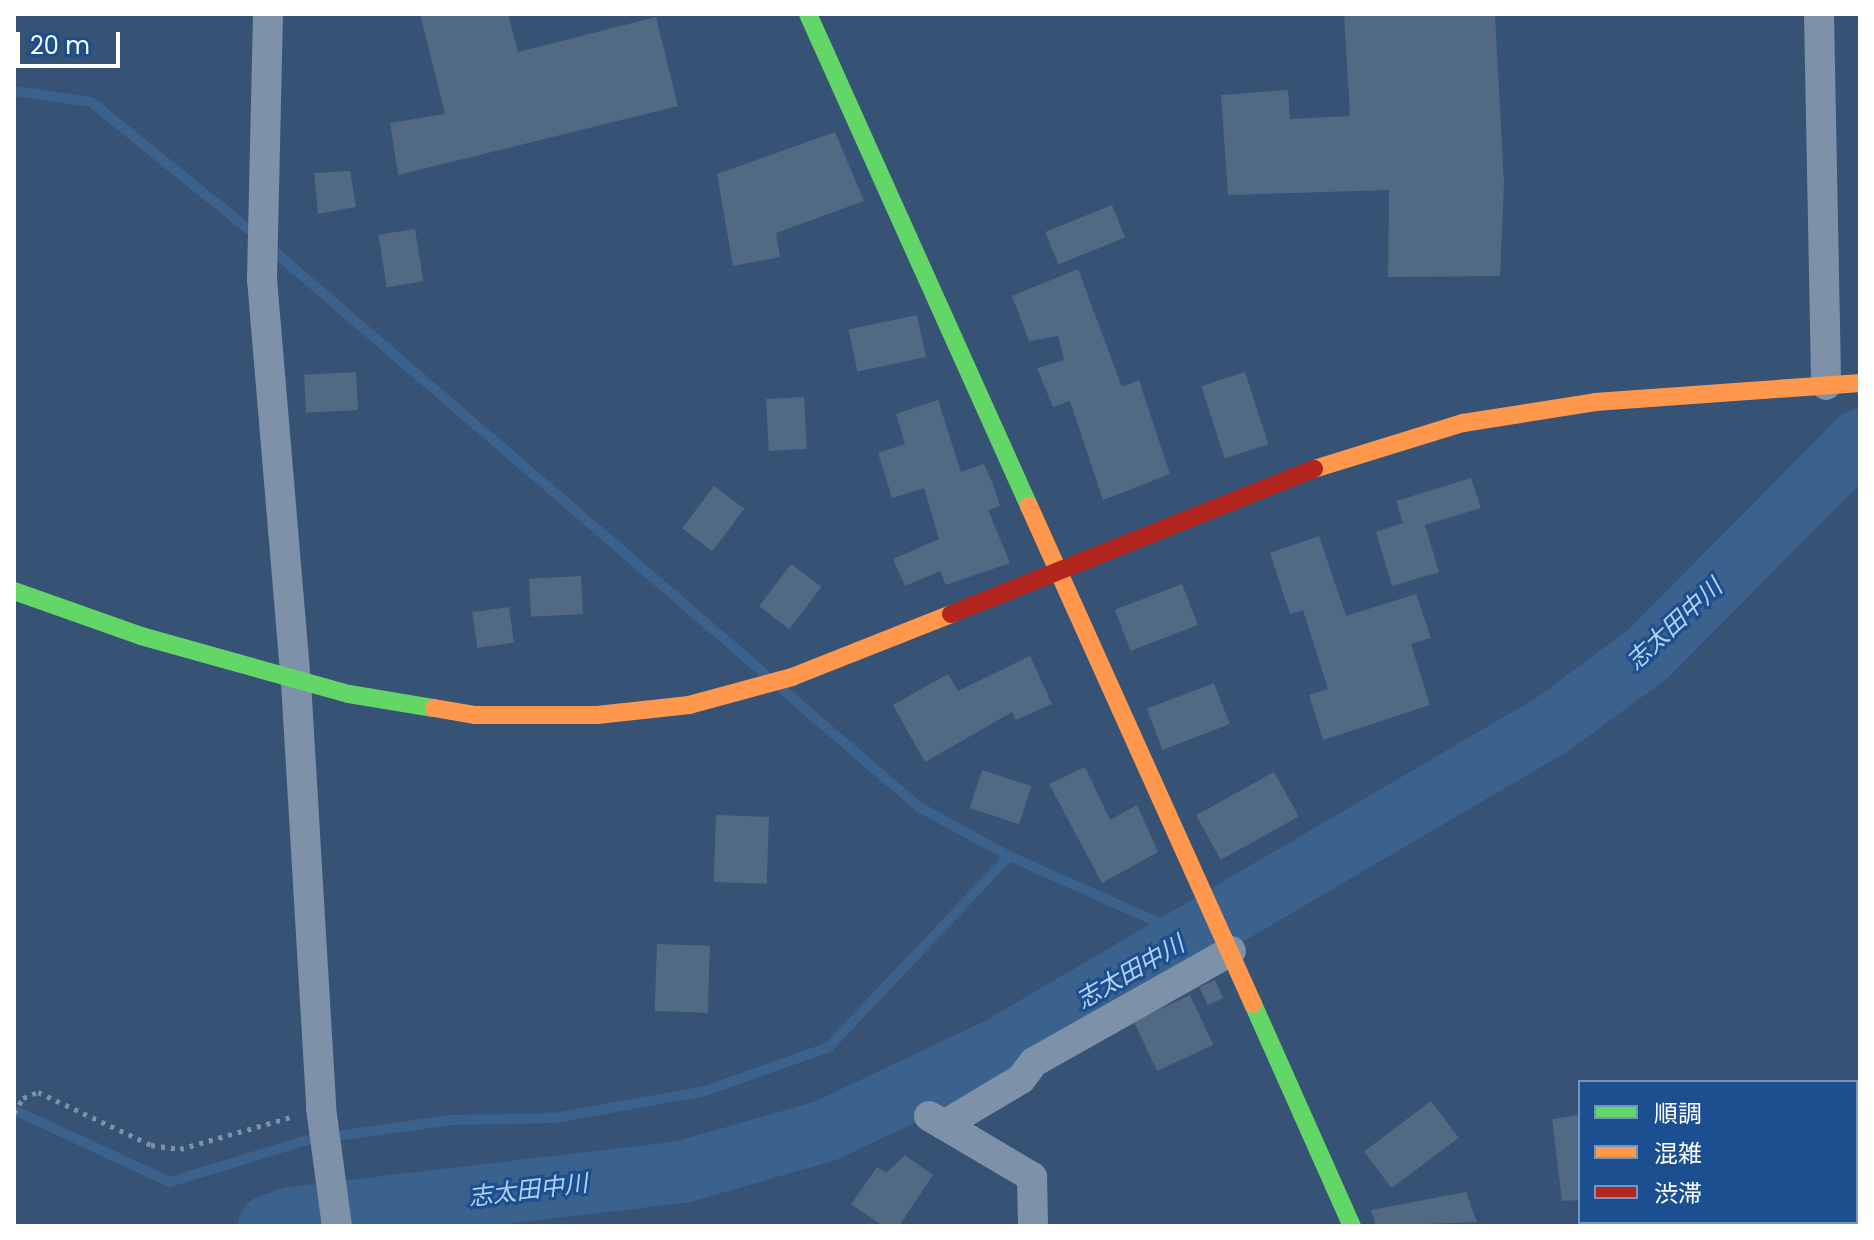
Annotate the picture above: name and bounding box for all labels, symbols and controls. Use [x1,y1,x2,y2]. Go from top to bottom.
scale bar [20,16,124,66]
text: 20 m [30,29,90,62]
water label: 志太田中川 [1620,573,1728,675]
water label: 志太田中川 [1071,930,1189,1014]
legend [1578,1080,1858,1224]
text: 順調 [1654,1097,1702,1130]
text: 混雑 [1654,1137,1702,1170]
water label: 志太田中川 [467,1168,589,1212]
text: 渋滞 [1654,1177,1702,1210]

